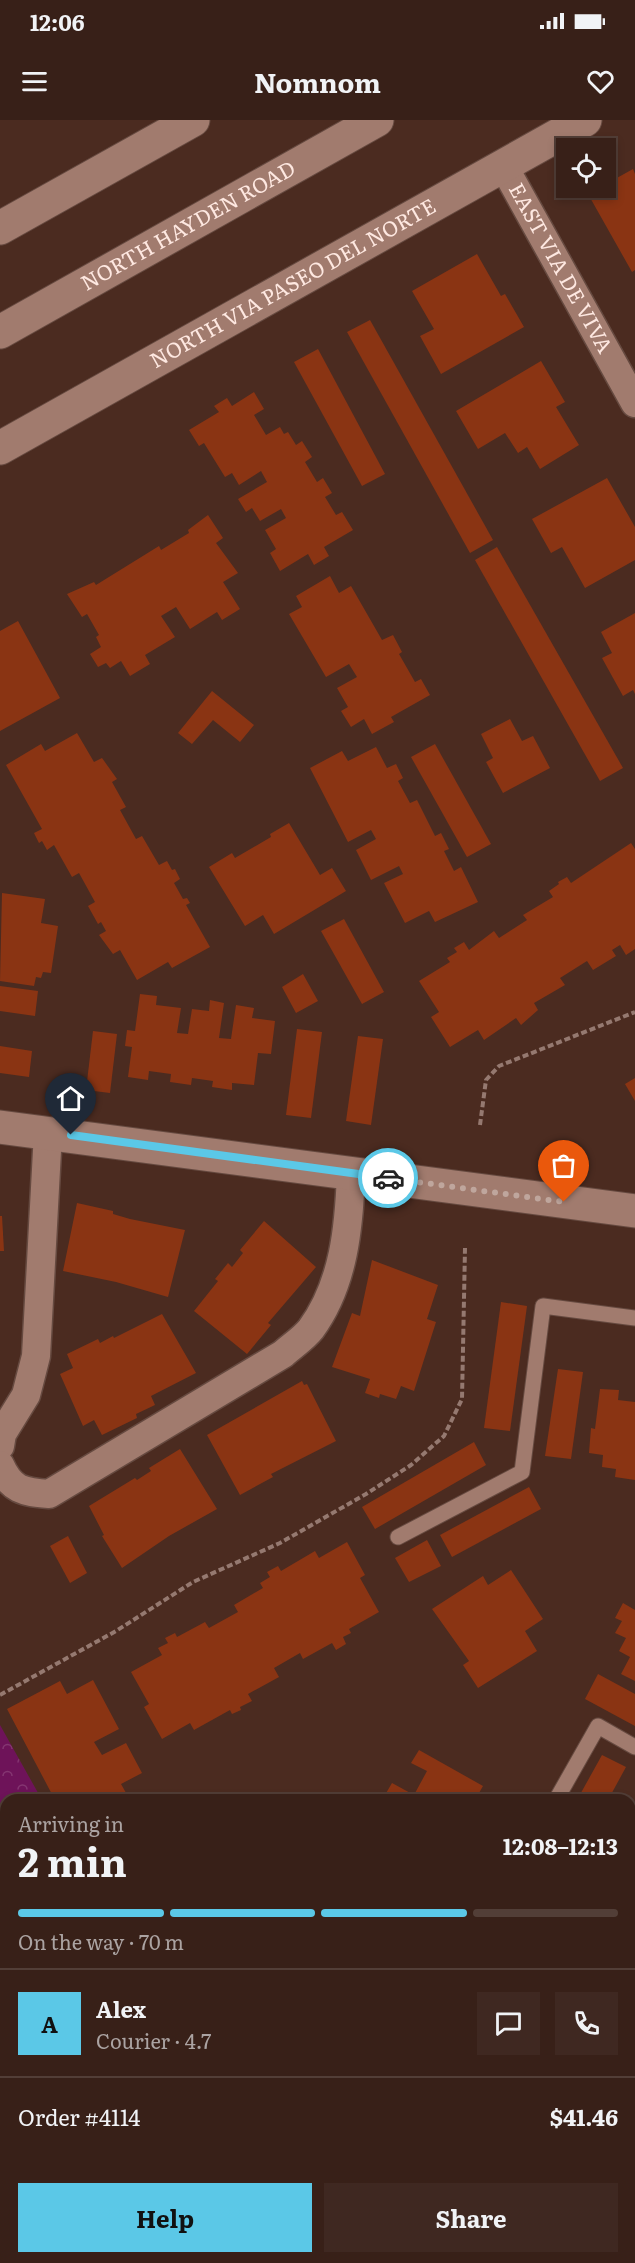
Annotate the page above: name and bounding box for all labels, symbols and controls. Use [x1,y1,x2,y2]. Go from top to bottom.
text: 12:06 [30,5,85,38]
text: Nomnom [254,61,381,101]
icon: menu [18,65,51,98]
icon: heart [584,65,617,98]
map controls [556,138,616,198]
button: locate [556,138,616,198]
street label: NORTH HAYDEN ROAD [74,151,300,297]
street label: EAST VIA DE VIVA [503,176,622,358]
street label: NORTH VIA PASEO DEL NORTE [143,189,441,374]
pin [45,1073,96,1135]
icon: home [54,1082,87,1115]
pin [538,1140,589,1202]
courier [358,1148,418,1208]
icon: bag [547,1149,580,1182]
icon: car [372,1162,405,1195]
text: Arriving in [18,1808,124,1838]
text: 12:08–12:13 [503,1829,618,1862]
text: 2 min [18,1831,127,1889]
text: On the way · 70 m [18,1926,184,1956]
text: Alex [96,1992,146,2025]
button: chat [477,1992,540,2055]
button: phone [555,1992,618,2055]
text: A [41,2007,58,2040]
text: Courier · 4.7 [96,2025,211,2055]
text: Order #4114 [18,2100,140,2133]
text: $41.46 [550,2100,618,2133]
button: Help [18,2183,312,2252]
button: Share [324,2183,618,2252]

